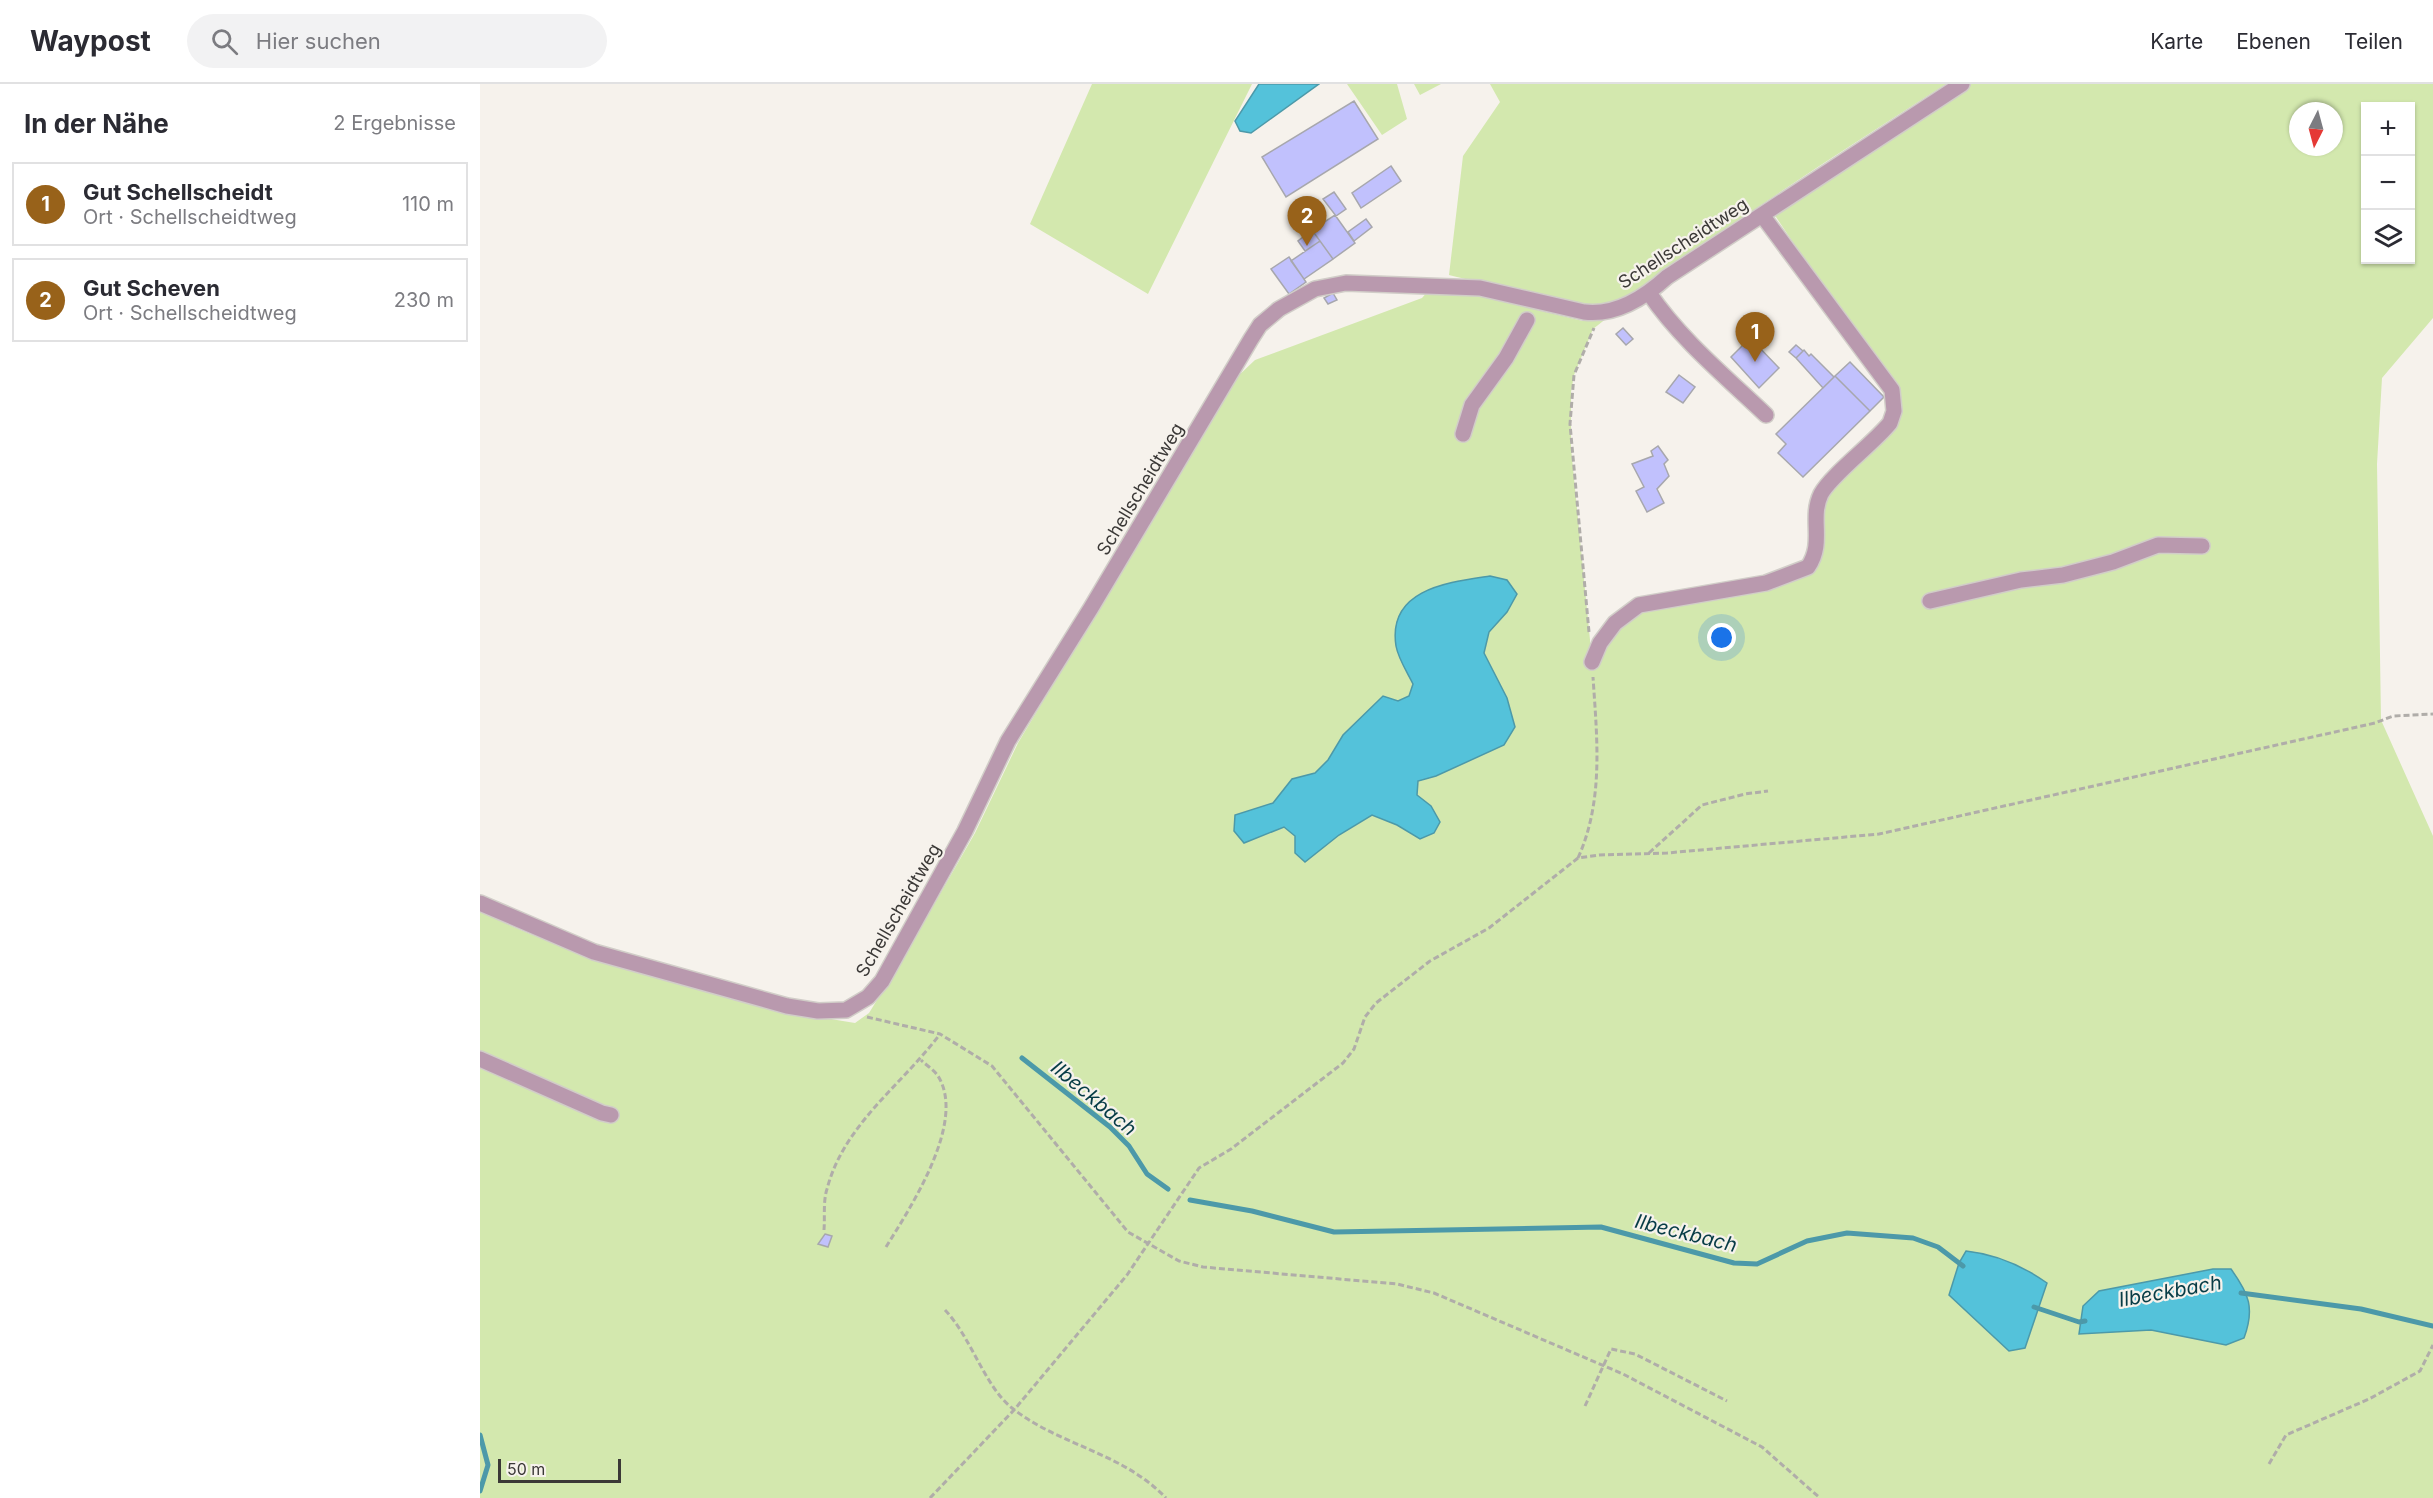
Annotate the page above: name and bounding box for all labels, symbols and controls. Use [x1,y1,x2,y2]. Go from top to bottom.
search box [187,14,607,68]
text: Waypost [30,24,151,58]
icon: search [208,25,241,58]
text: Hier suchen [256,28,381,54]
text: Karte [2150,29,2203,54]
text: Ebenen [2236,29,2311,54]
text: Teilen [2344,29,2403,54]
north arrow [2289,102,2343,156]
map controls [2361,102,2415,264]
button: + [2361,102,2415,156]
text: In der Nähe [24,108,169,139]
text: 2 Ergebnisse [333,111,456,135]
button: − [2361,156,2415,210]
text: Gut Schellscheidt [83,179,273,205]
text: 1 [41,192,50,216]
text: 110 m [402,192,454,216]
street label: Schellscheidtweg [1614,193,1752,293]
pin: 2 [1288,196,1326,246]
text: Ort · Schellscheidtweg [83,205,297,229]
button: layers [2361,210,2415,264]
text: Gut Scheven [83,275,220,301]
text: 2 [39,288,52,312]
text: 230 m [394,288,454,312]
text: Ort · Schellscheidtweg [83,301,297,325]
pin: 1 [1736,312,1774,362]
street label: Schellscheidtweg [1092,419,1188,559]
your location [1707,623,1736,652]
street label: Schellscheidtweg [851,840,945,980]
water label: Ilbeckbach [1046,1055,1142,1141]
water label: Ilbeckbach [1633,1209,1739,1257]
water label: Ilbeckbach [2117,1270,2223,1312]
scale bar [498,1456,621,1484]
text: 50 m [507,1459,545,1479]

